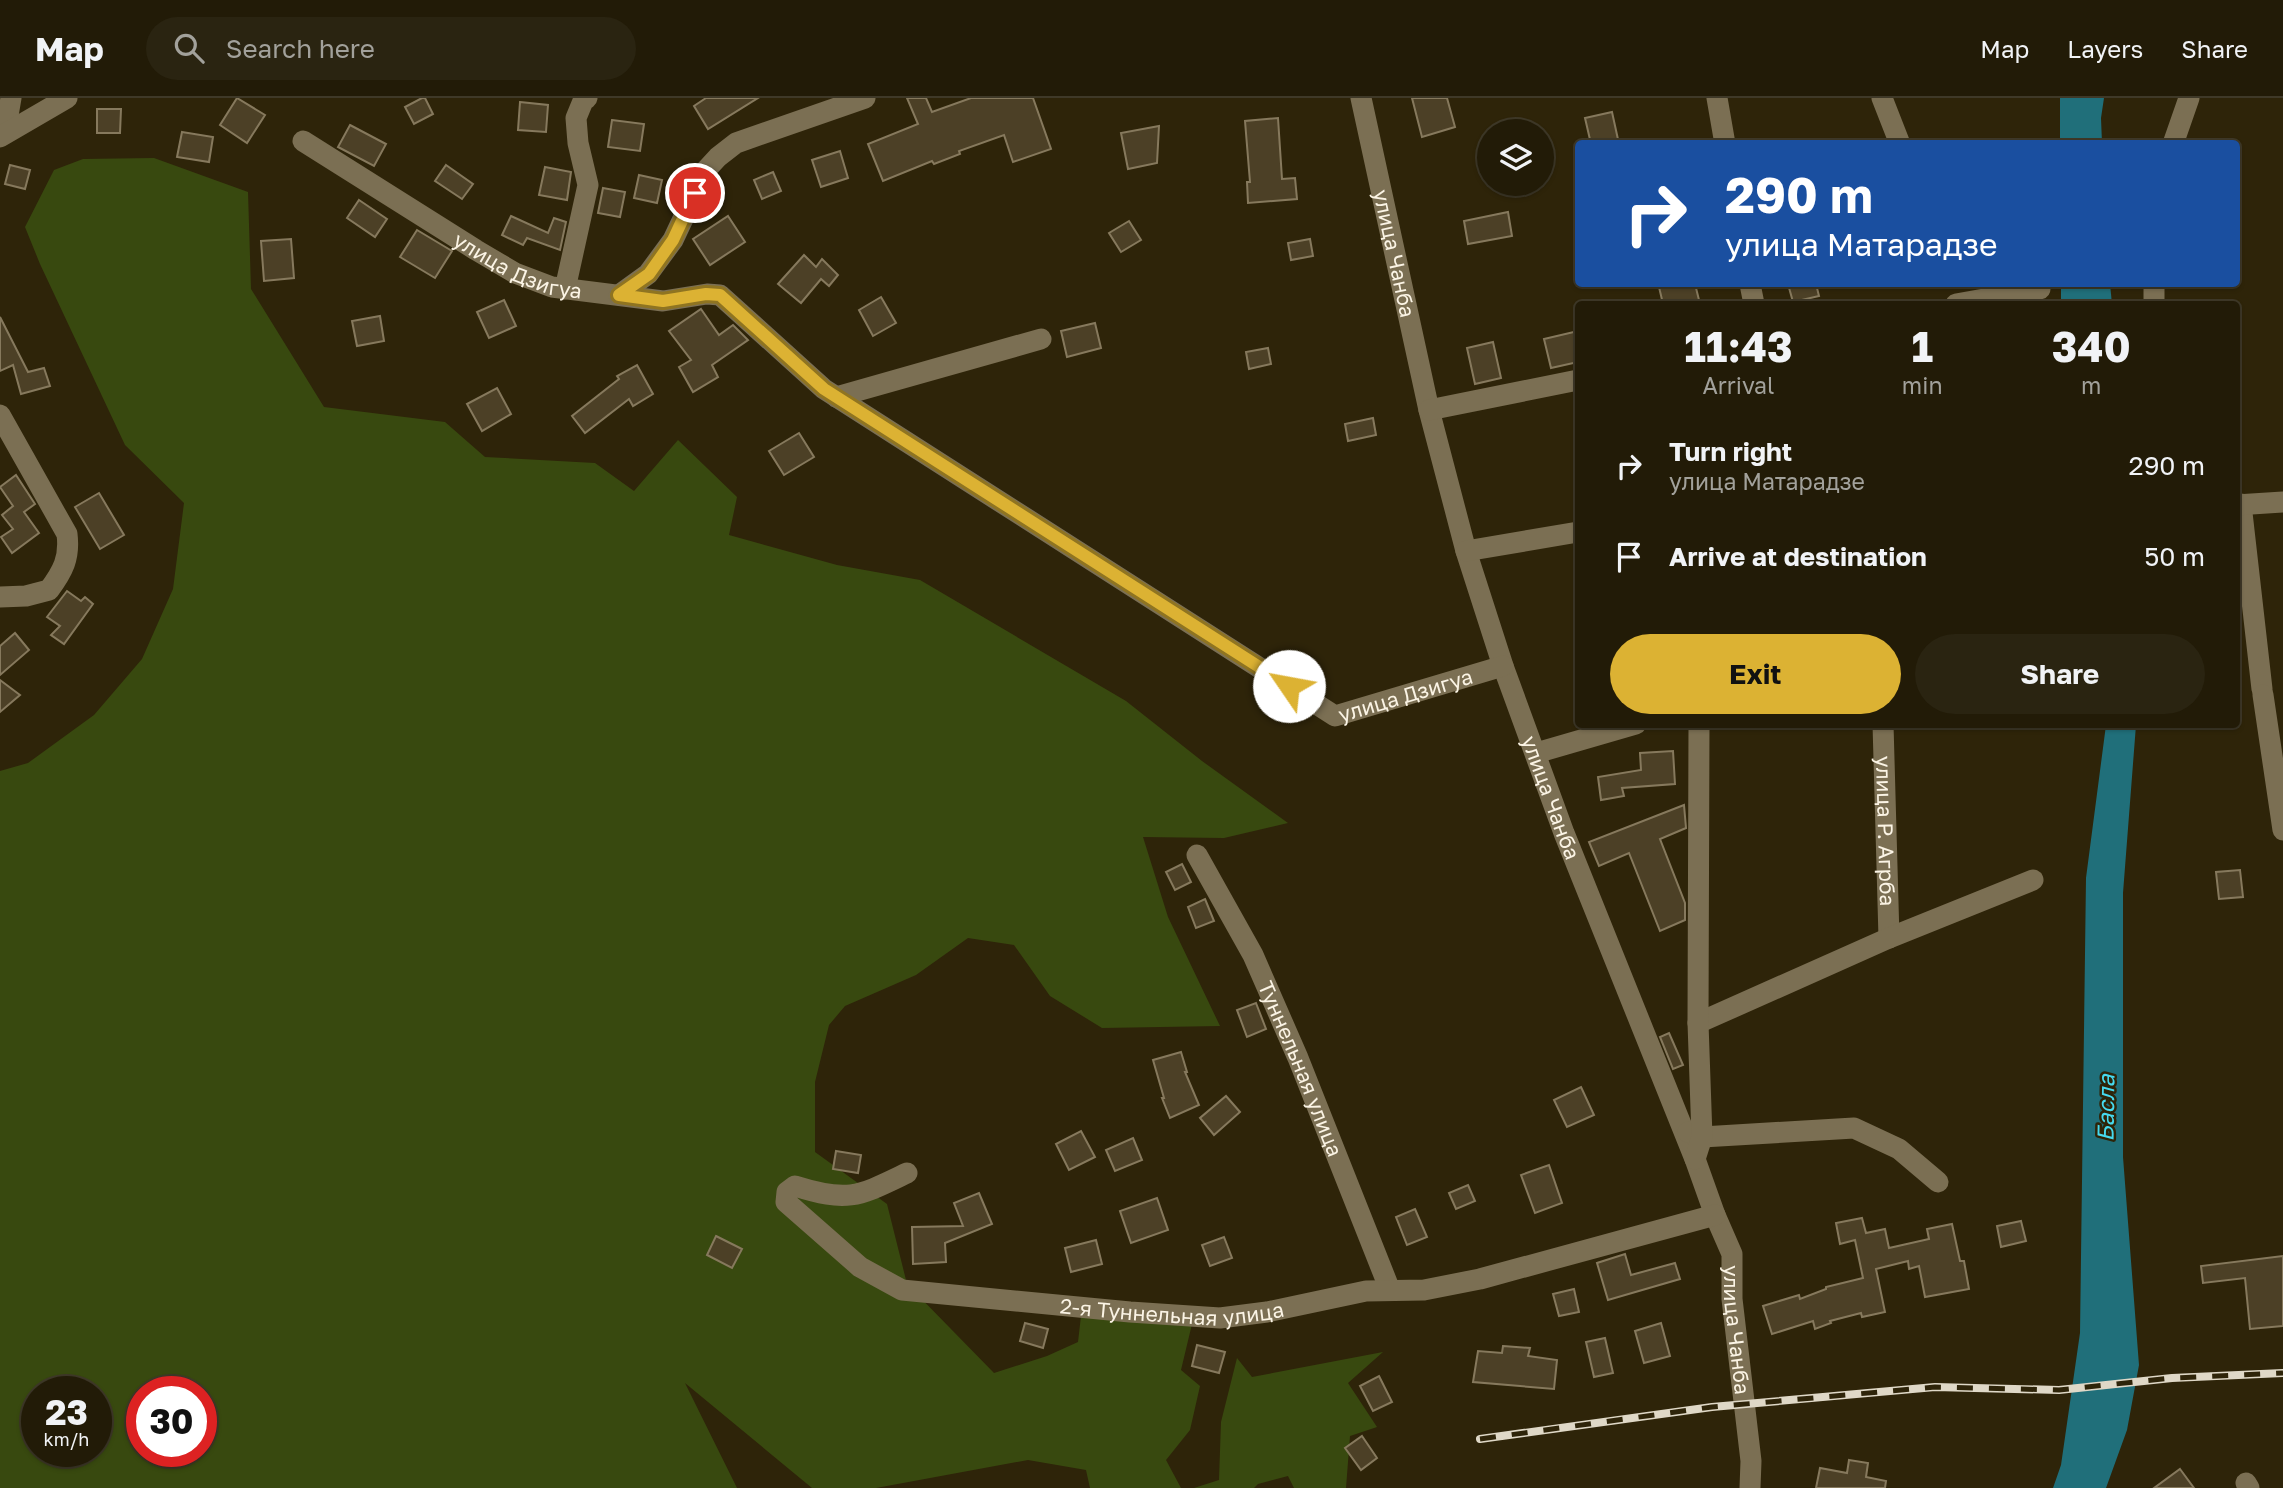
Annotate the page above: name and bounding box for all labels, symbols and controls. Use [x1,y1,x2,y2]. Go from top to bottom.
search box [146,17,636,80]
text: Map [35,29,104,68]
icon: search [170,29,208,67]
text: Search here [226,33,375,64]
text: Map [1980,34,2029,63]
text: Layers [2067,34,2143,63]
text: Share [2181,34,2248,63]
map controls [1477,119,1554,196]
button: layers [1477,119,1554,196]
pin [665,163,725,223]
text: 290 m [1725,165,1873,224]
icon: right [1610,168,1701,259]
icon: arrive [676,174,714,212]
street label: улица Чанба [1368,187,1421,320]
text: улица Матарадзе [1725,225,1998,263]
street label: улица Дзигуа [449,226,584,304]
text: 11:43 [1684,321,1793,371]
text: 1 [1911,321,1933,371]
text: 340 [2052,321,2131,371]
text: Arrival [1702,371,1774,399]
text: min [1902,371,1943,399]
text: m [2081,371,2101,399]
text: Turn right [1669,436,1792,467]
icon: right [1610,447,1648,485]
text: 290 m [2129,450,2205,481]
text: улица Матарадзе [1669,467,1865,495]
icon: arrive [1610,538,1648,576]
text: Arrive at destination [1669,541,1927,572]
text: 50 m [2144,541,2205,572]
button: Exit [1610,634,1901,714]
button: Share [1915,634,2205,714]
position arrow [1252,649,1326,723]
street label: улица Дзигуа [1335,663,1476,727]
street label: улица Чанба [1517,732,1586,863]
street label: улица Р. Агрба [1871,755,1901,906]
street label: Туннельная улица [1253,977,1349,1160]
water label: Басла [2090,1073,2120,1142]
street label: улица Чанба [1719,1265,1756,1396]
street label: 2-я Туннельная улица [1059,1292,1286,1331]
speed limit sign: 30 [126,1376,217,1467]
text: 23 [45,1391,88,1433]
text: km/h [44,1428,89,1450]

